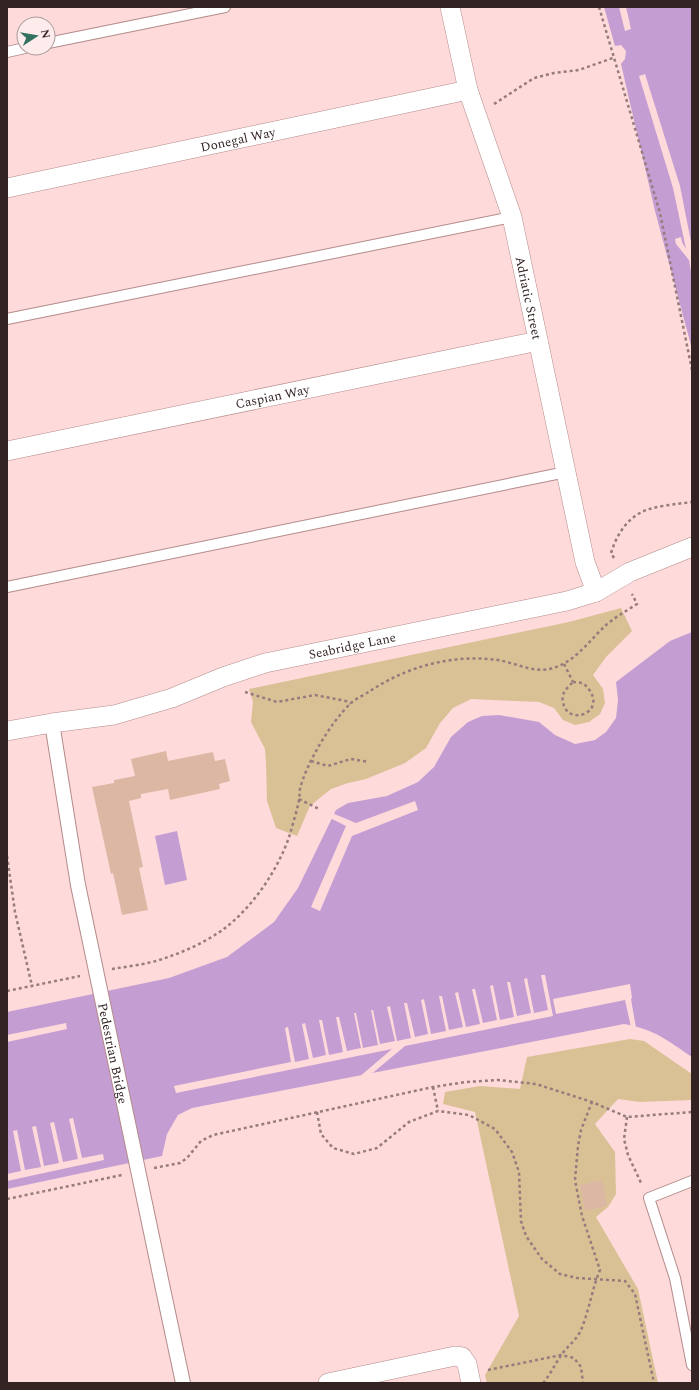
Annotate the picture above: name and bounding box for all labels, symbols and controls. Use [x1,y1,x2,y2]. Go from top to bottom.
north arrow [16,16,56,56]
text: N [36,28,55,40]
street label: Donegal Way [199,122,278,158]
street label: Adriatic Street [510,255,547,342]
street label: Caspian Way [234,379,312,414]
street label: Seabridge Lane [307,627,398,665]
street label: Pedestrian Bridge [92,1001,133,1106]

